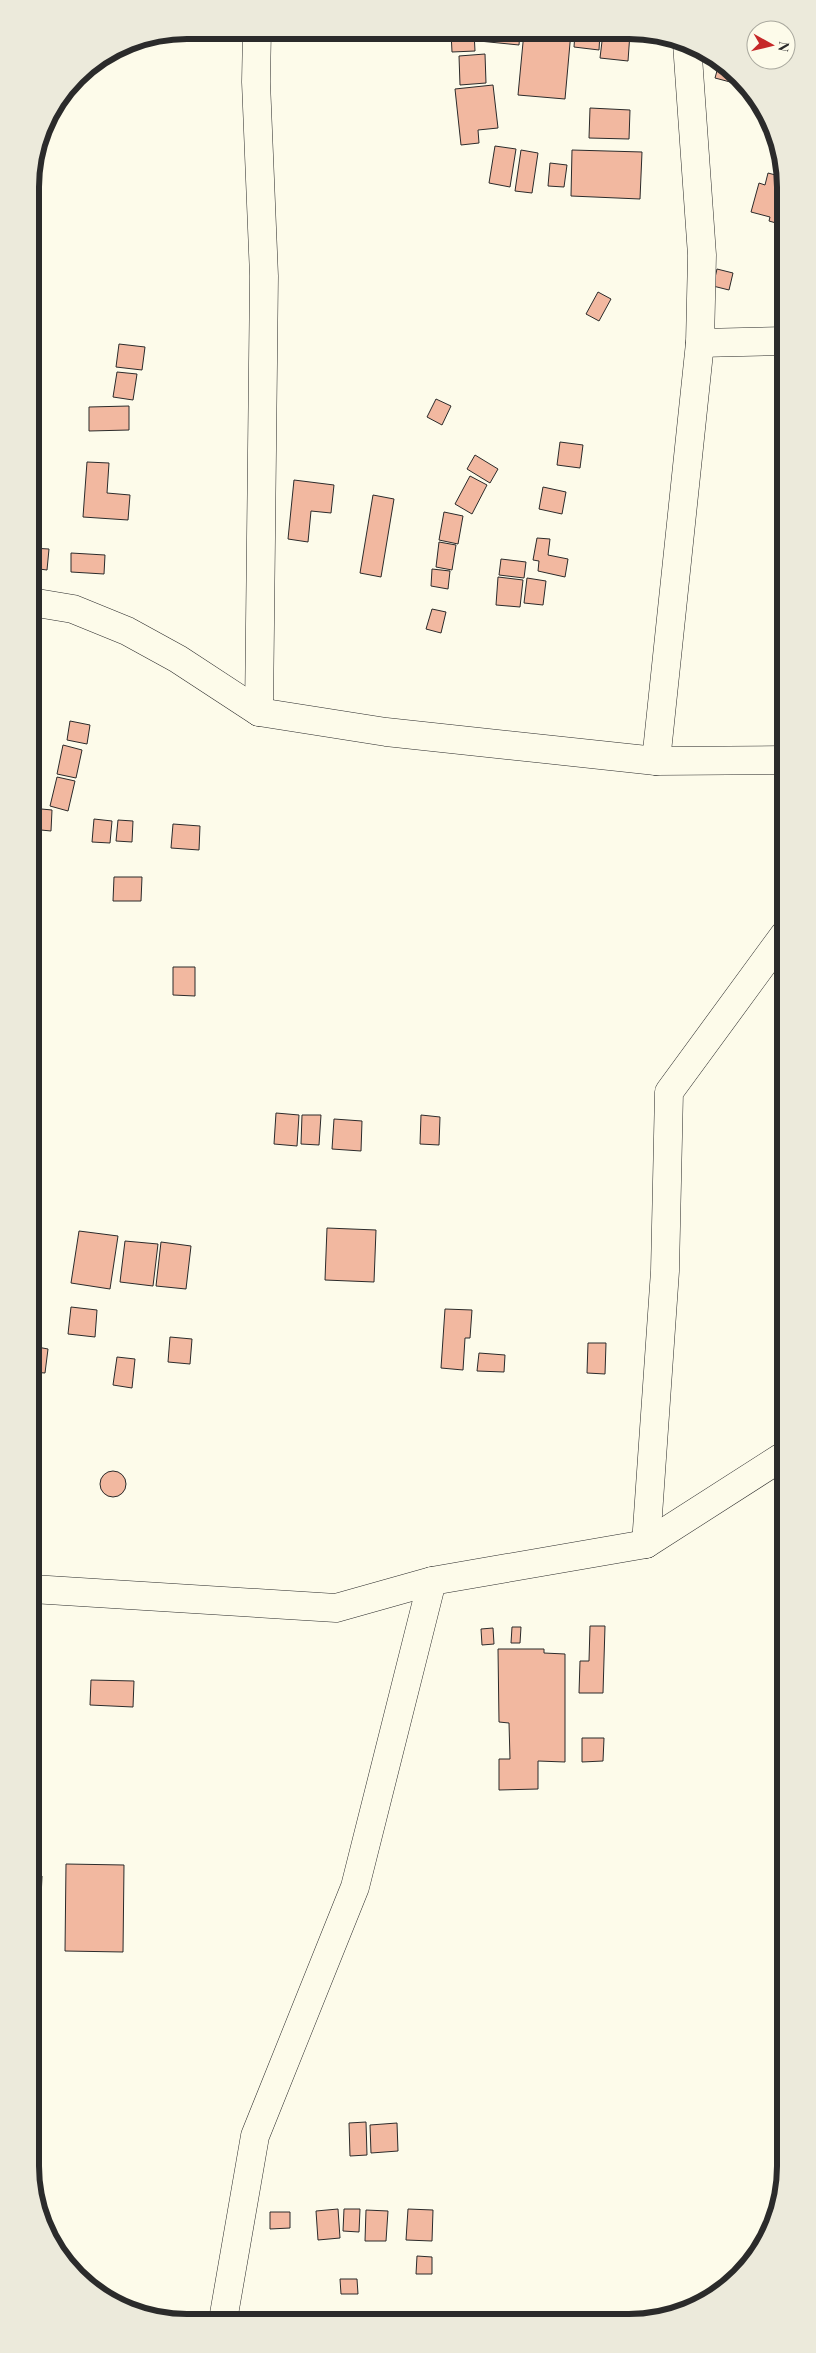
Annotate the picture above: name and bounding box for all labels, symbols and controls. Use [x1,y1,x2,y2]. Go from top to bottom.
north arrow [746,20,796,70]
text: N [774,41,794,53]

